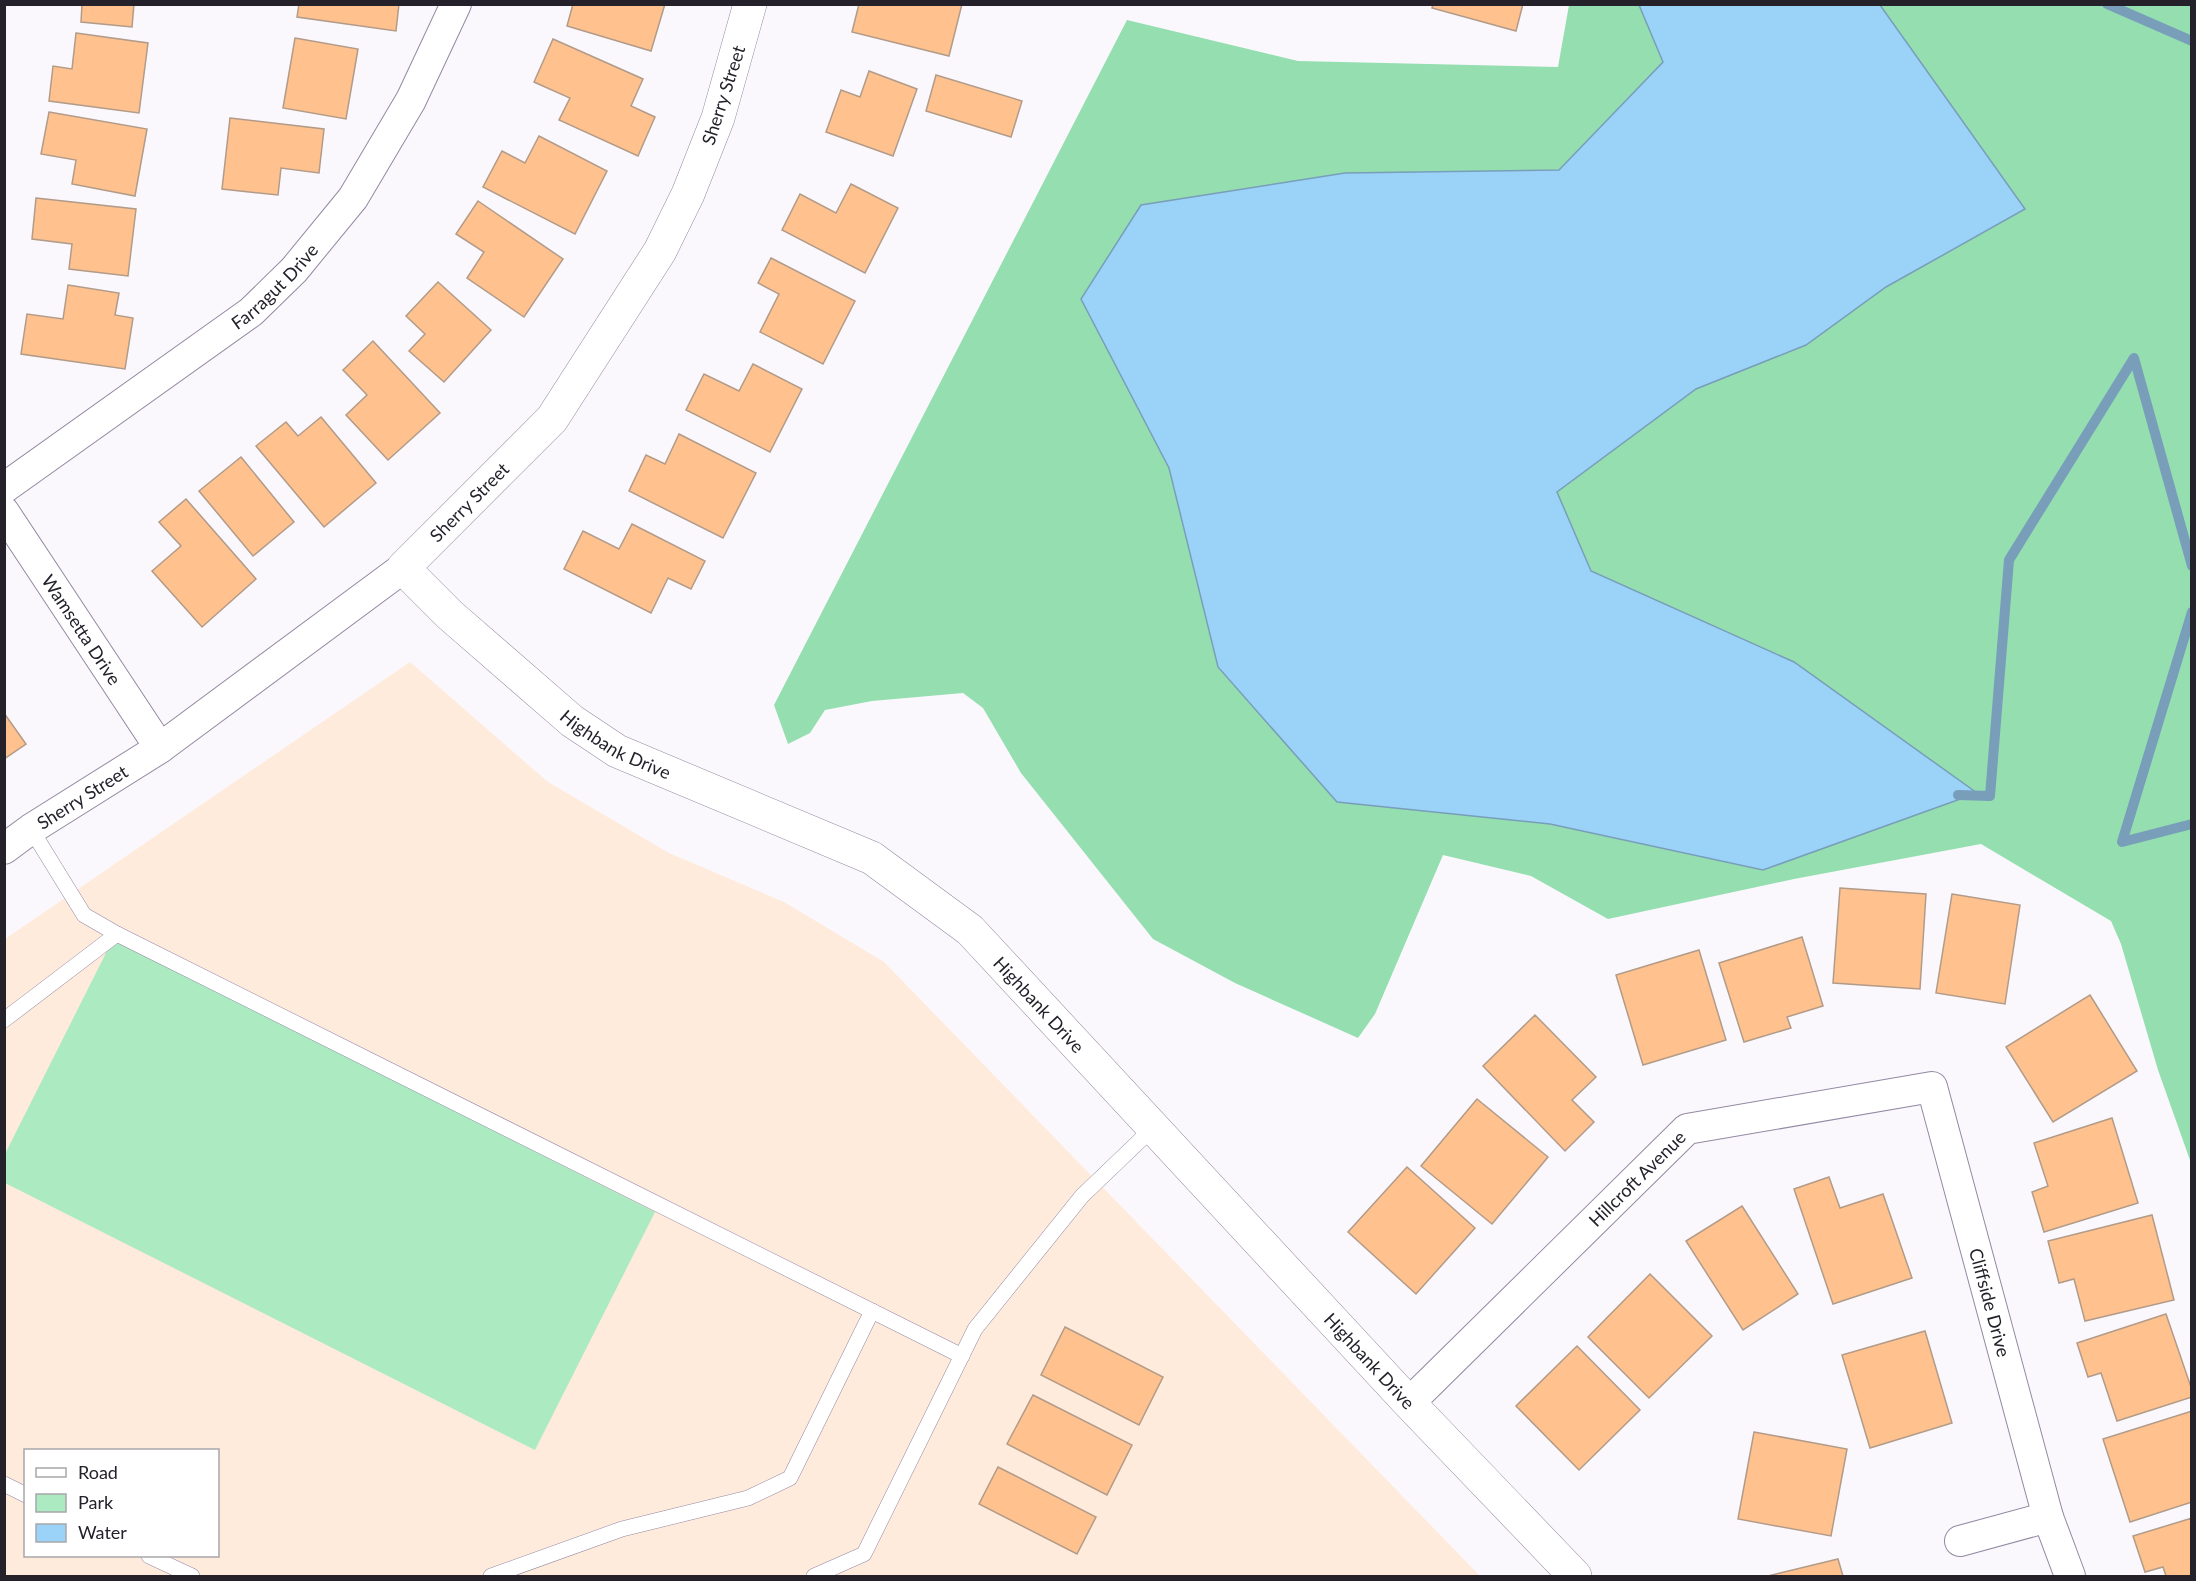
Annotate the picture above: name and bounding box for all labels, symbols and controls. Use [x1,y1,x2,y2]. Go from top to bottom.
street label: Sherry Street [697,42,750,147]
street label: Farragut Drive [227,239,322,334]
street label: Sherry Street [425,457,514,546]
street label: Wamsetta Drive [37,570,126,689]
street label: Highbank Drive [556,705,674,783]
street label: Sherry Street [33,760,132,834]
street label: Highbank Drive [989,952,1089,1057]
street label: Hillcroft Avenue [1584,1126,1690,1231]
street label: Cliffside Drive [1965,1246,2015,1359]
street label: Highbank Drive [1320,1308,1420,1413]
legend [24,1449,219,1557]
text: Road [78,1461,118,1483]
text: Park [78,1491,114,1513]
text: Water [78,1521,127,1543]

